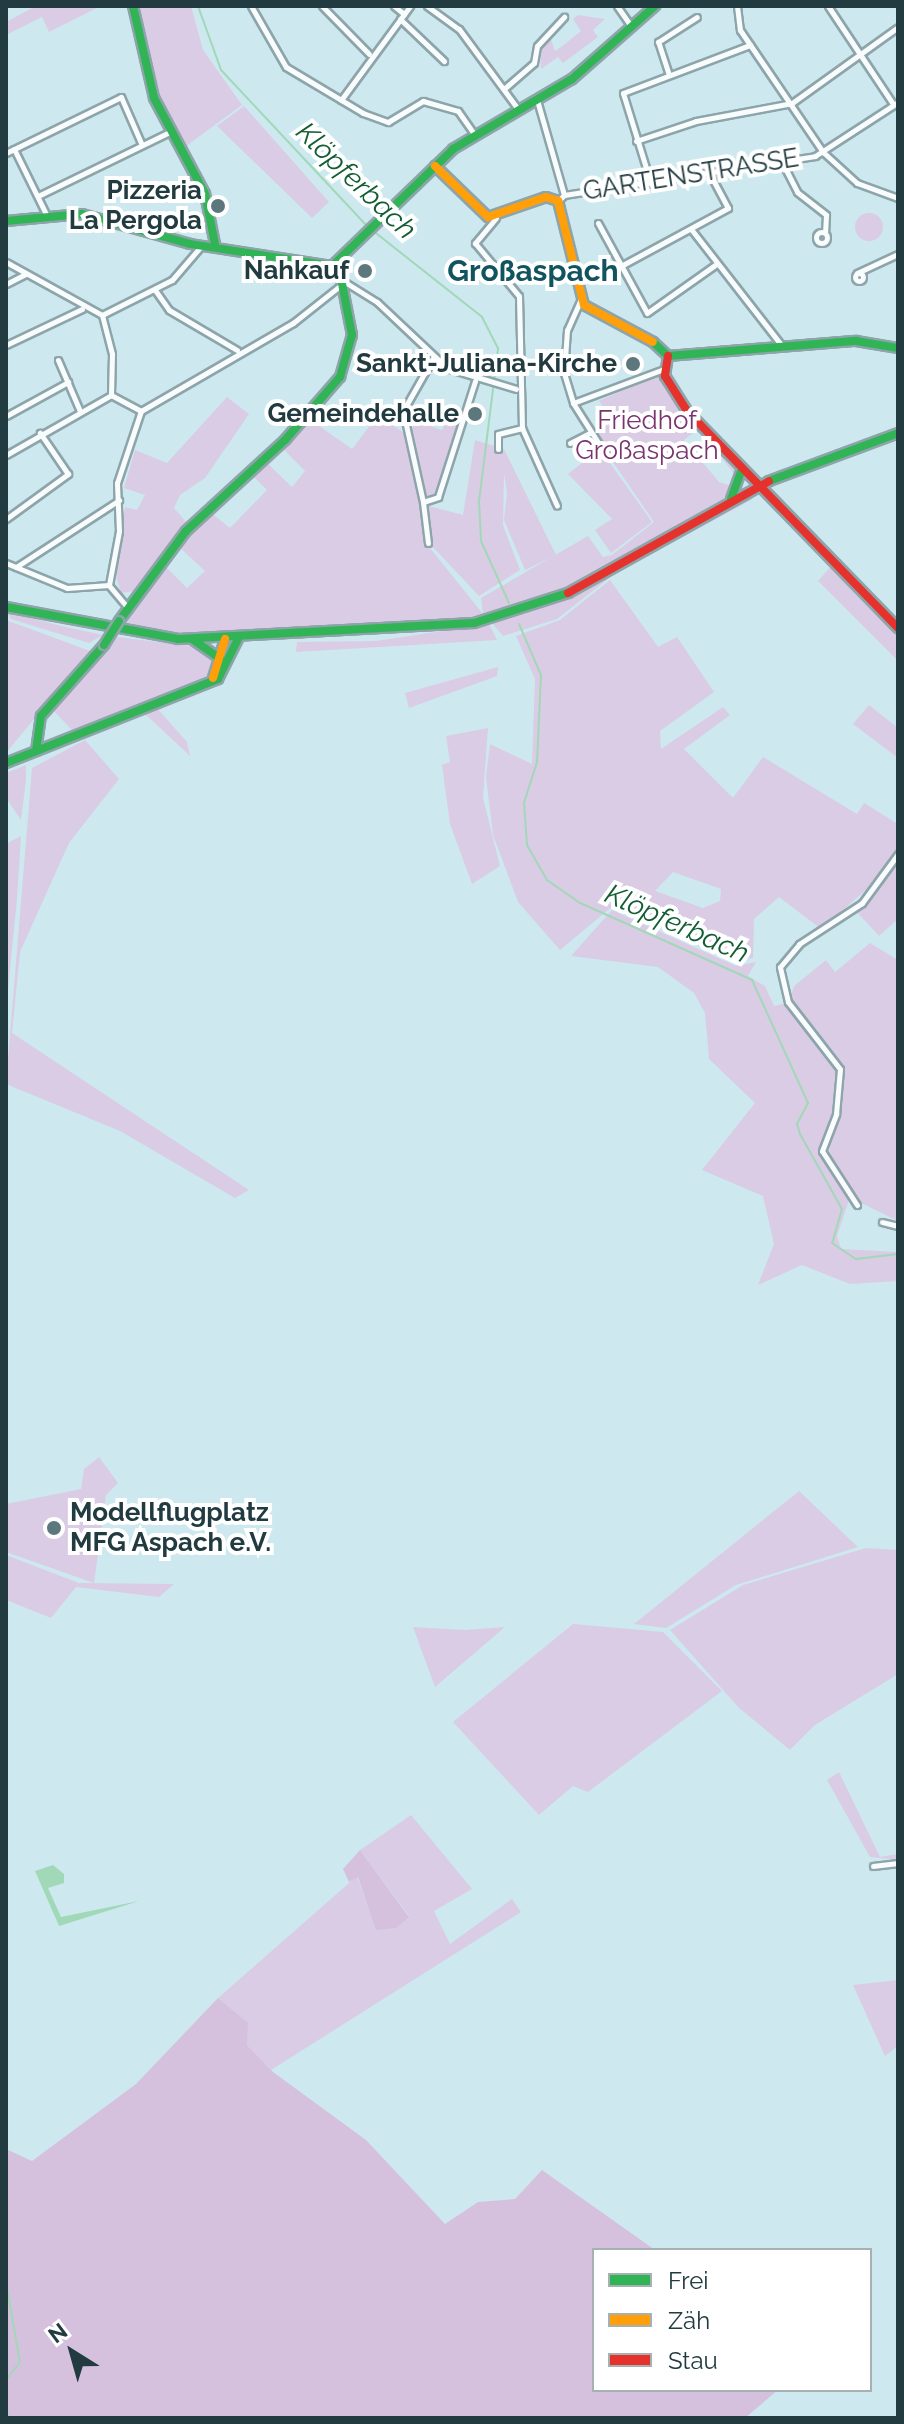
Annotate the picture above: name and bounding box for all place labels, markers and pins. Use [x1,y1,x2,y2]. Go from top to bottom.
place label: Pizzeria La Pergola [69,175,202,236]
marker: Pizzeria La Pergola [209,197,227,215]
place label: Nahkauf [244,255,349,287]
marker: Nahkauf [356,262,374,280]
place label: Sankt-Juliana-Kirche [356,348,617,380]
marker: Sankt-Juliana-Kirche [624,355,642,373]
place label: Gemeindehalle [267,398,459,430]
marker: Gemeindehalle [466,405,484,423]
place label: Modellflugplatz MFG Aspach e.V. [70,1497,272,1558]
marker: Modellflugplatz MFG Aspach e.V. [45,1519,63,1537]

